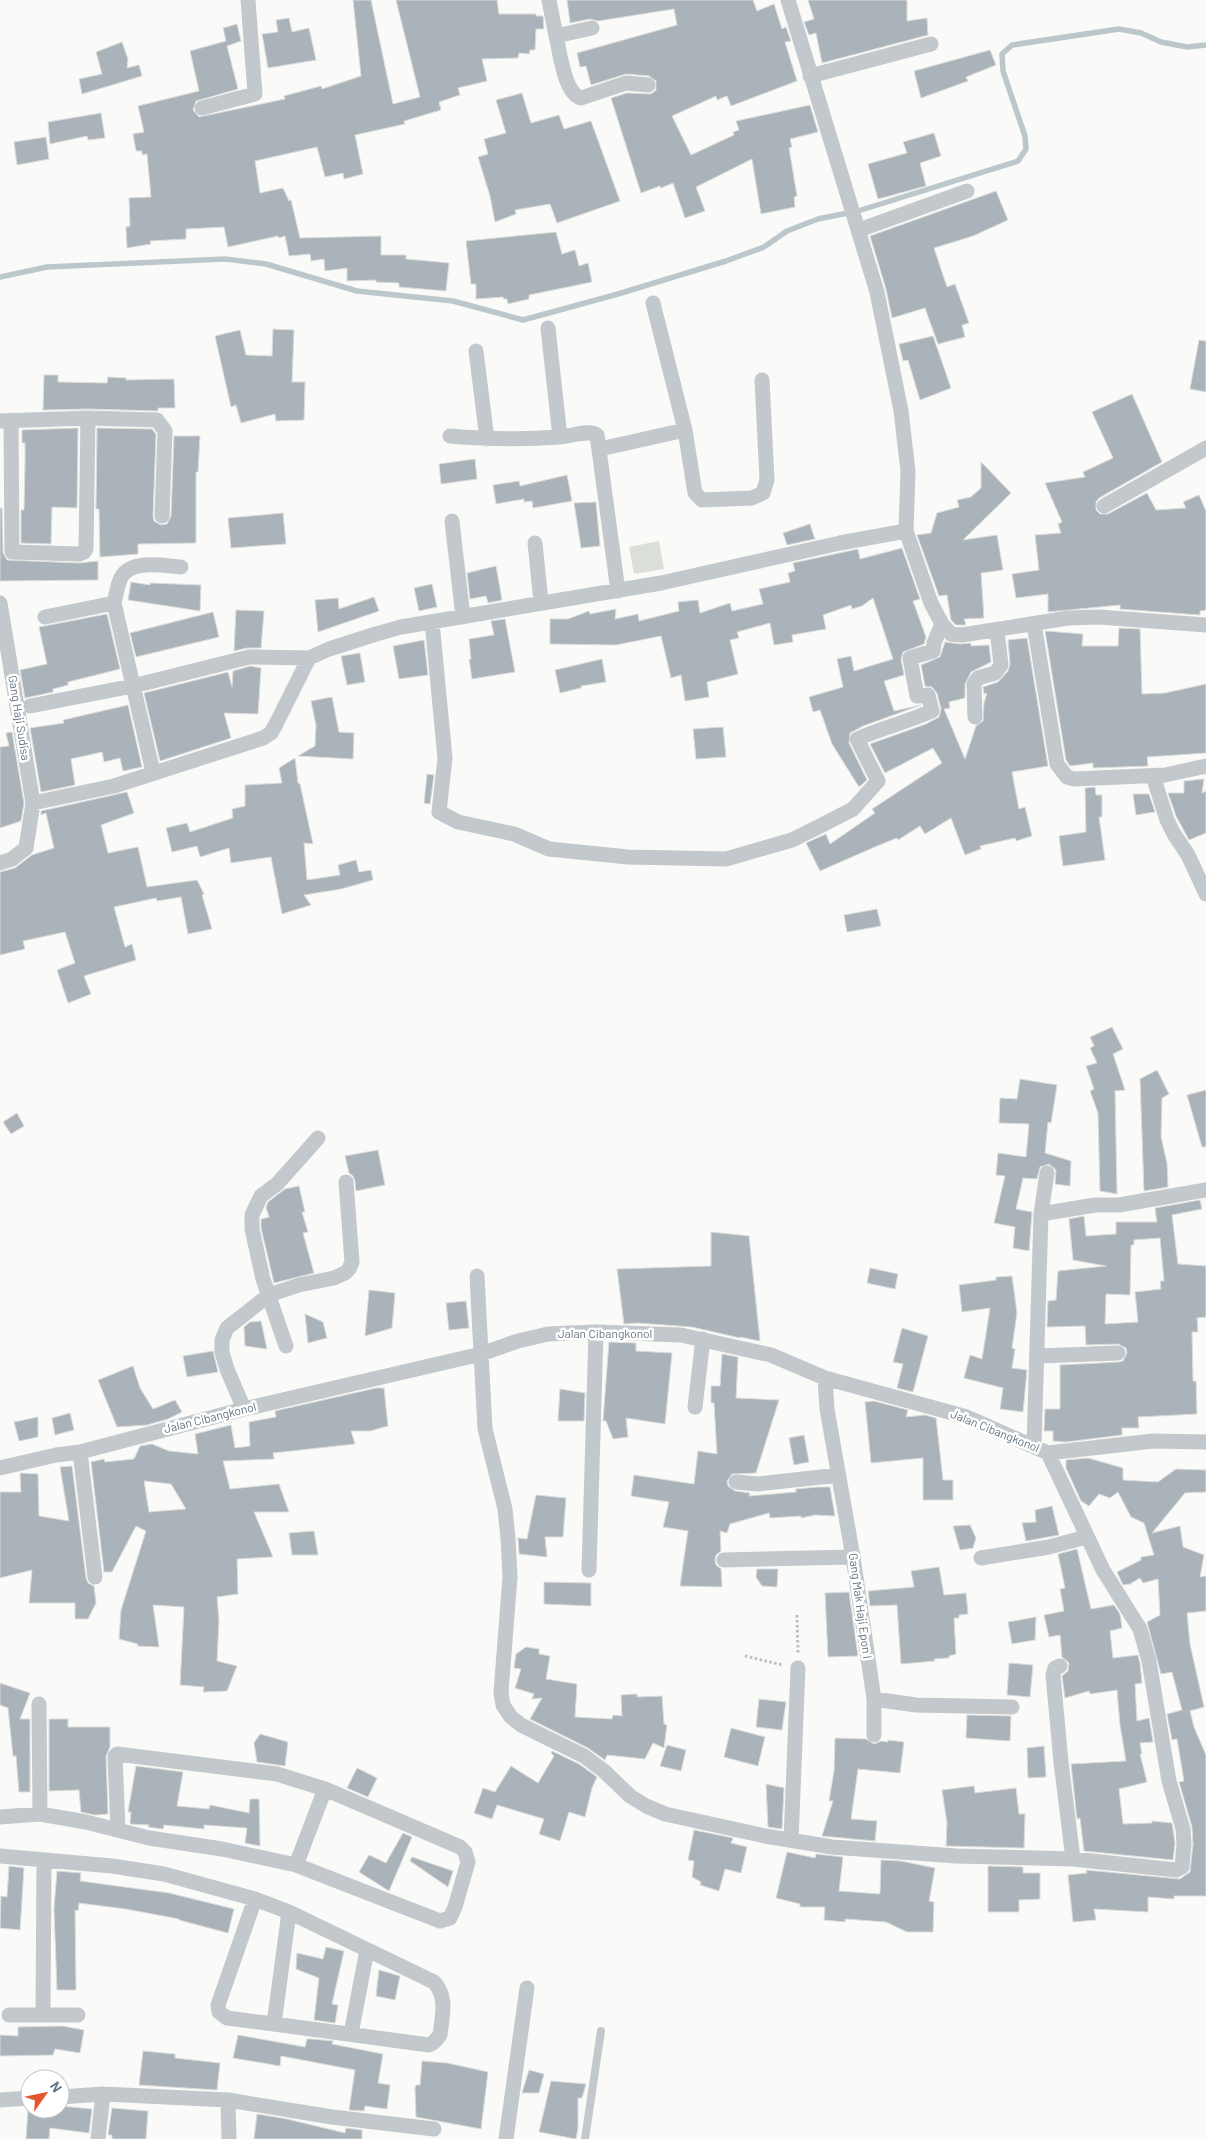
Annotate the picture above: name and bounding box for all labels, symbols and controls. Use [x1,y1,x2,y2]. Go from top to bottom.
street label: Gang Haji Sudisa [6,674,34,761]
street label: Jalan Cibangkonol [558,1326,652,1340]
street label: Jalan Cibangkonol [162,1399,257,1435]
street label: Jalan Cibangkonol [949,1406,1042,1454]
street label: Gang Mak Haji Epon I [847,1552,875,1660]
north arrow [20,2069,70,2119]
text: N [47,2078,66,2095]

